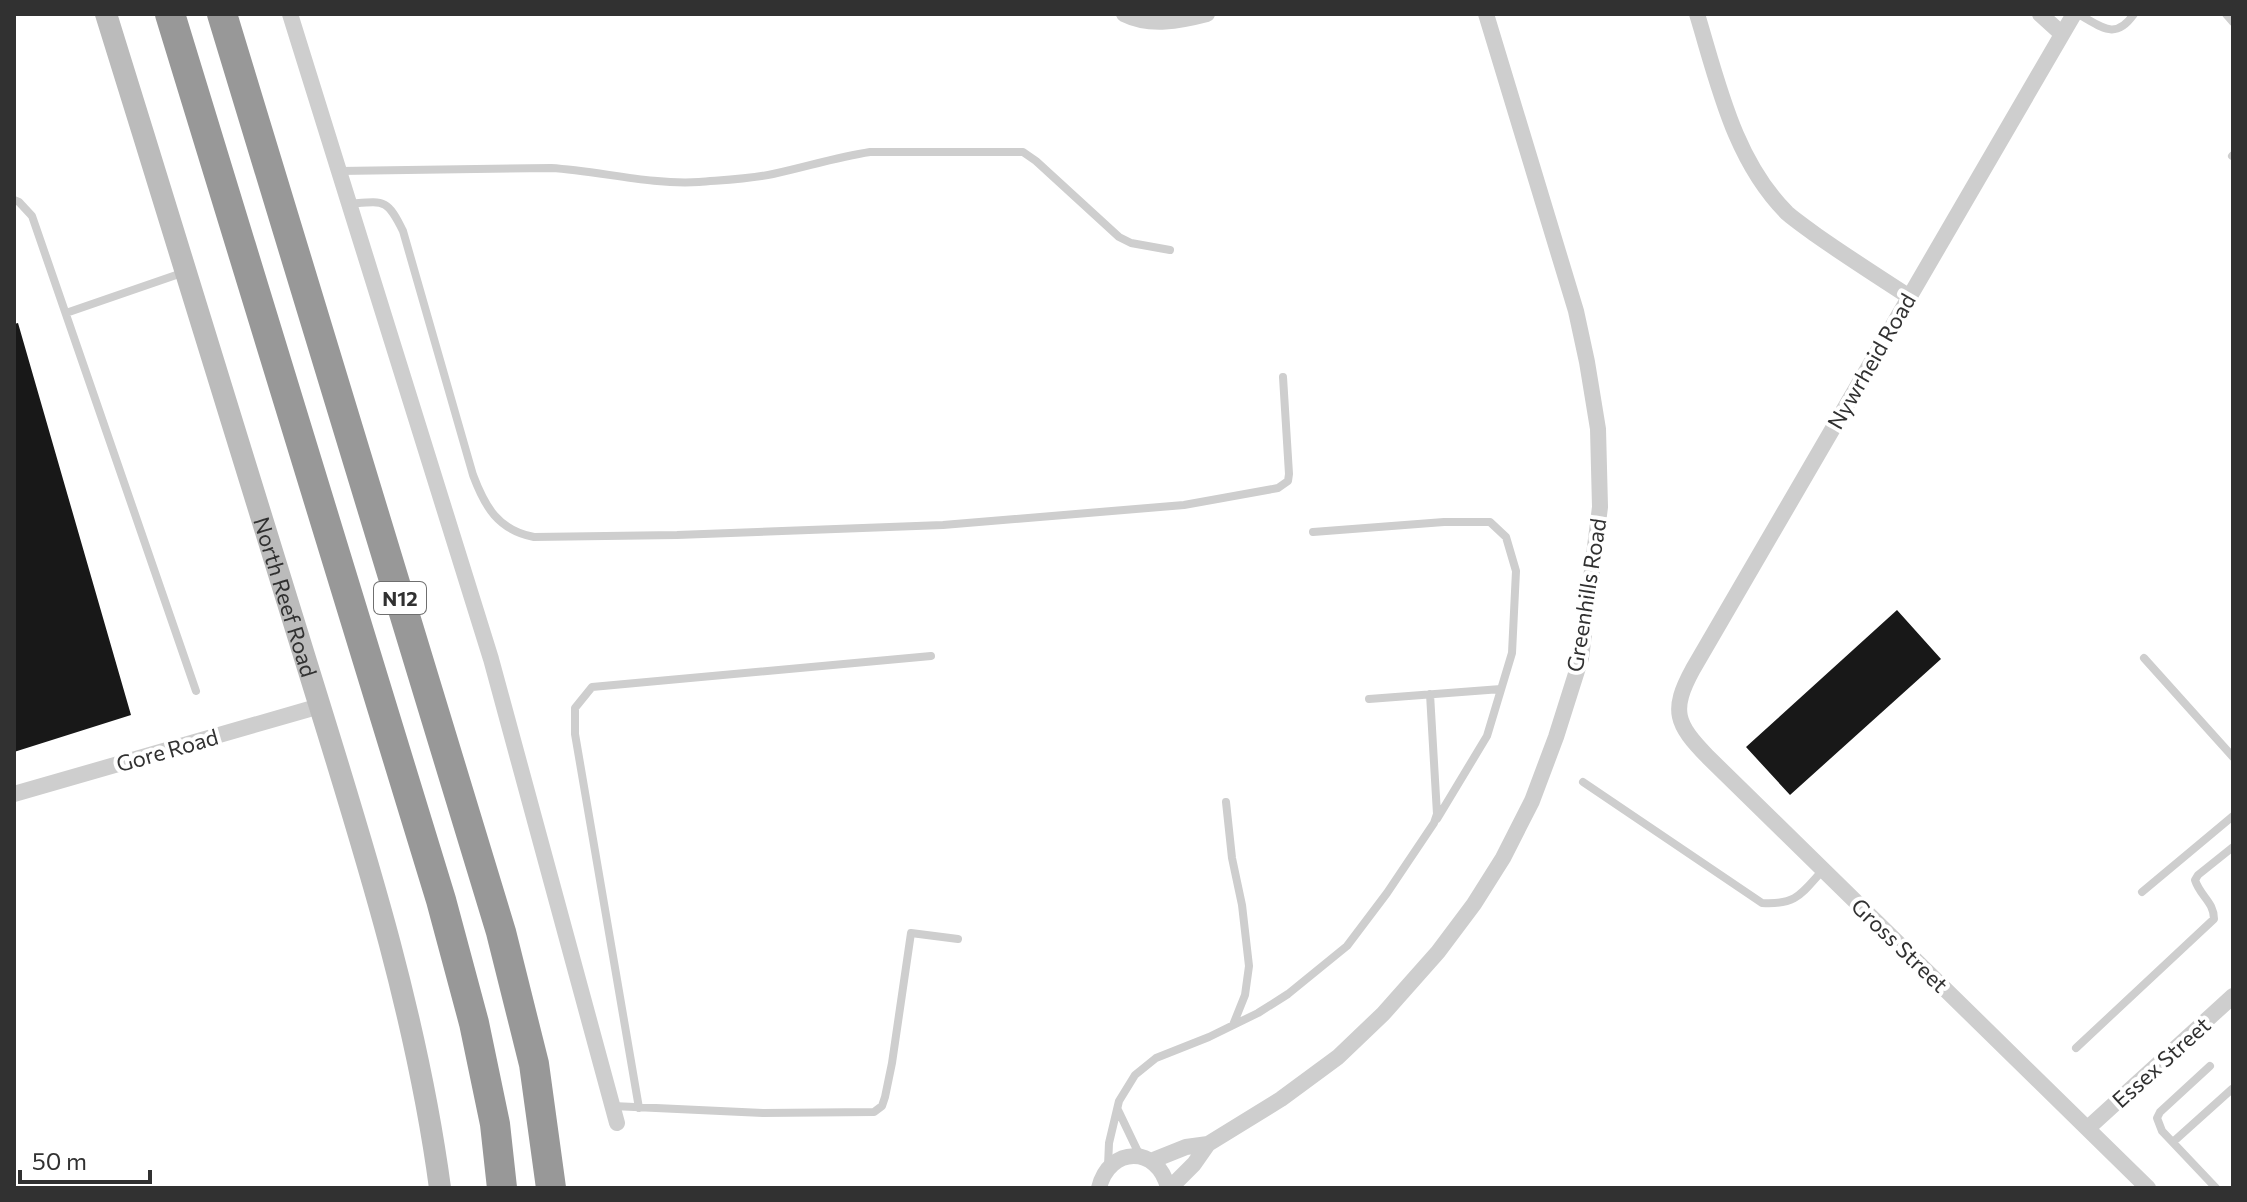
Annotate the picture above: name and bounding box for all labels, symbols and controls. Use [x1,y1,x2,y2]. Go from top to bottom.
street label: Nywrheid Road [1821,288,1921,434]
street label: North Reef Road [249,513,323,680]
street label: Greenhills Road [1561,516,1611,674]
road number: N12 [374,582,426,614]
street label: Gore Road [113,723,221,777]
street label: Gross Street [1846,892,1954,998]
street label: Essex Street [2106,1011,2216,1113]
scale bar [20,1134,150,1184]
text: 50 m [32,1146,87,1175]

